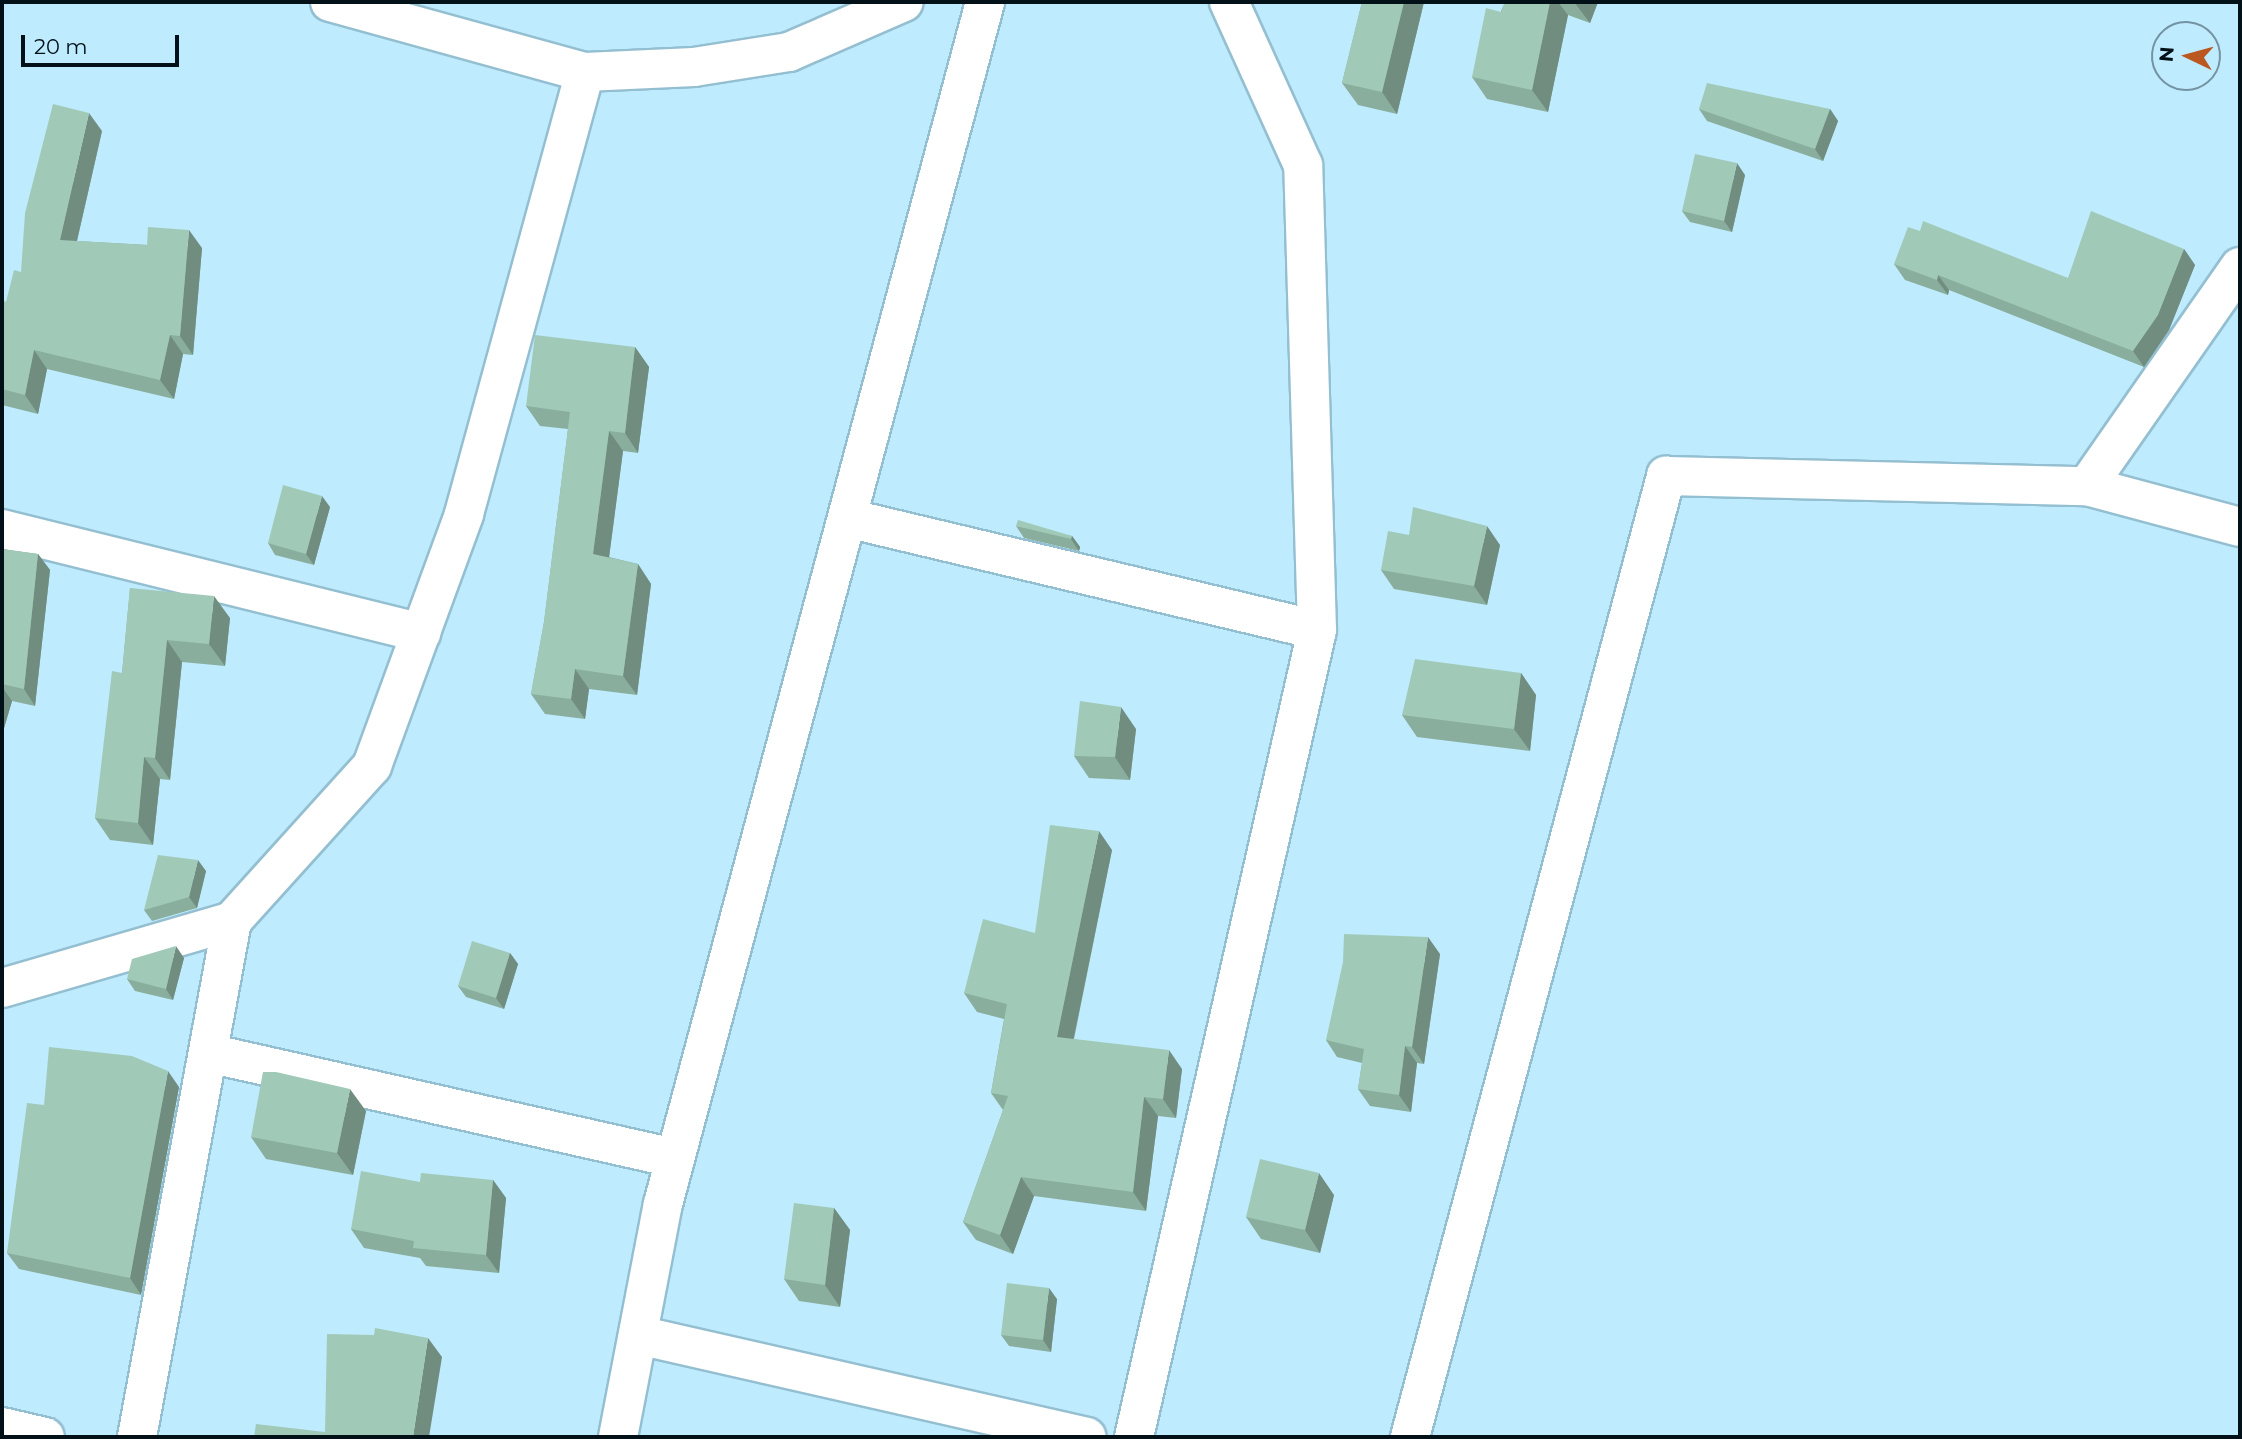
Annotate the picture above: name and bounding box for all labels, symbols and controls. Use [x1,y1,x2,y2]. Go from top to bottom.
scale bar [24,21,182,65]
north arrow [2151,21,2221,91]
text: 20 m [34,34,88,59]
text: N [2154,46,2179,63]

